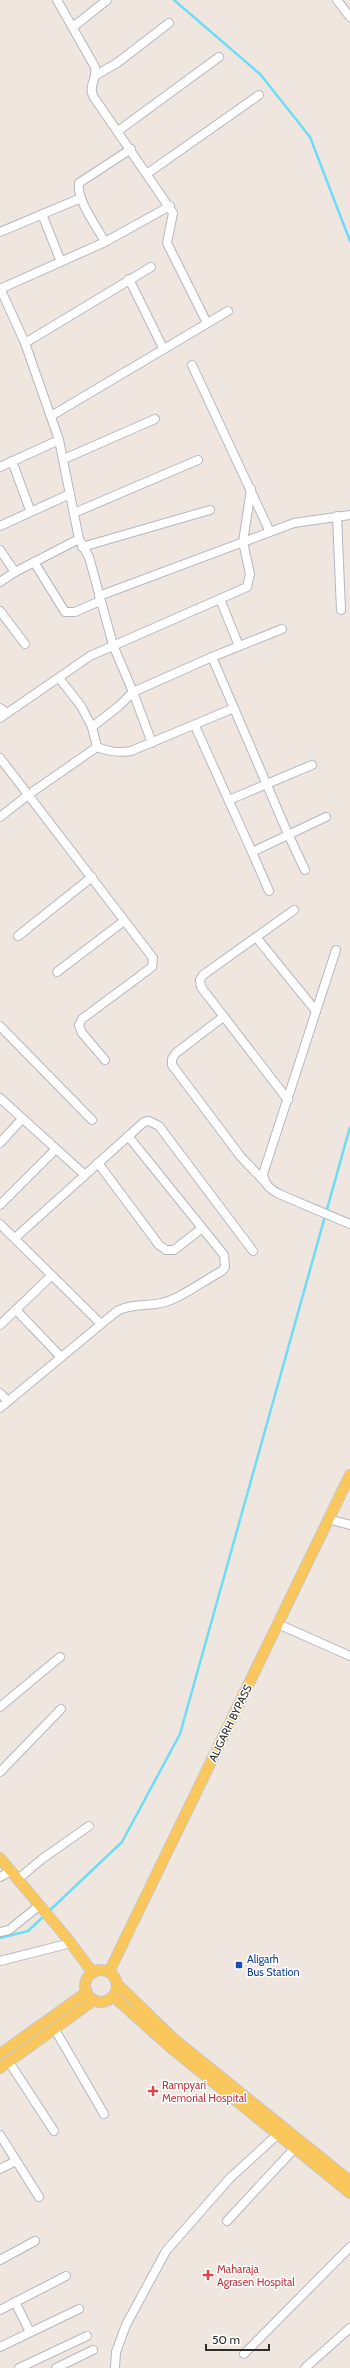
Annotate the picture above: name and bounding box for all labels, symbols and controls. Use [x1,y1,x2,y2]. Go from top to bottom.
street label: ALIGARH BYPASS [205,1682,255,1764]
place label: Aligarh Bus Station [247,1952,300,1979]
marker: Aligarh Bus Station [234,1960,244,1970]
place label: Rampyari Memorial Hospital [162,2078,247,2105]
marker: Rampyari Memorial Hospital [147,2085,159,2097]
place label: Maharaja Agrasen Hospital [217,2262,295,2289]
marker: Maharaja Agrasen Hospital [202,2269,214,2281]
scale bar [206,2326,269,2352]
text: 50 m [212,2332,240,2347]

